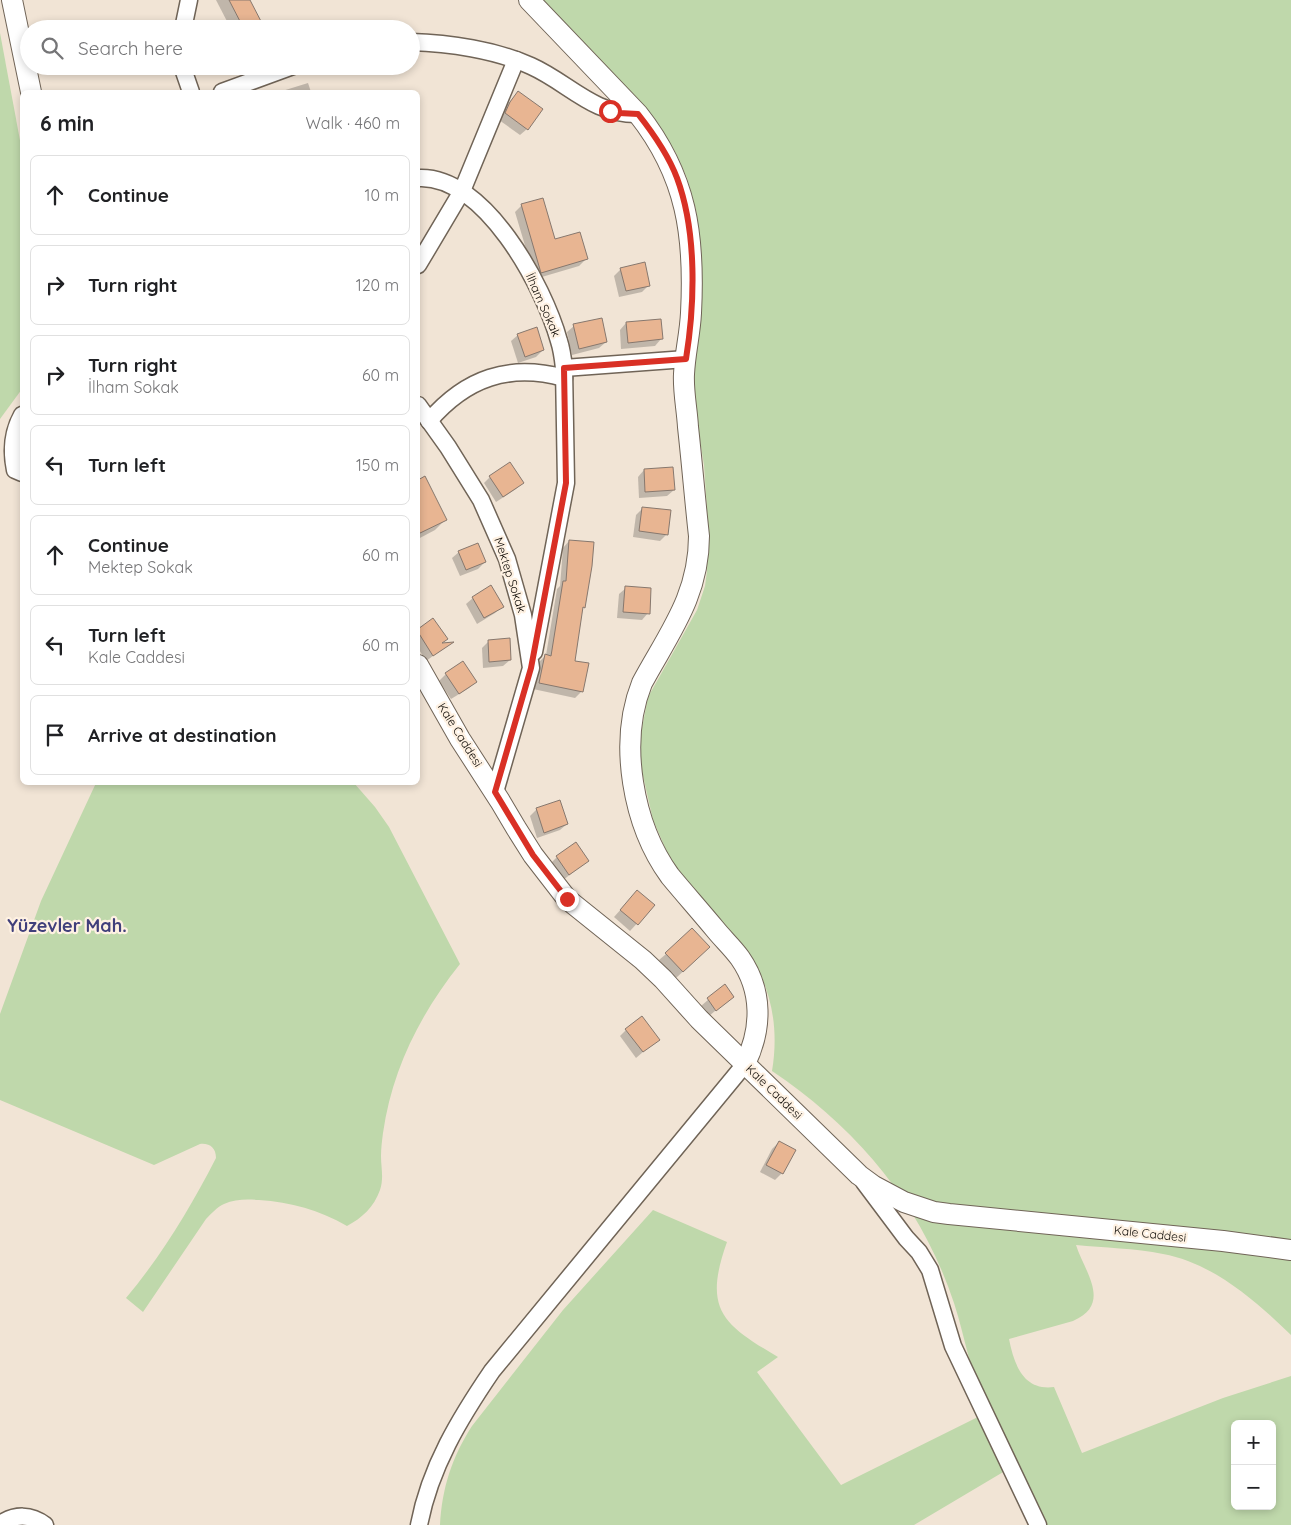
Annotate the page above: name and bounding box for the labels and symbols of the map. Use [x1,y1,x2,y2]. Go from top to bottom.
route start [599,100,622,123]
street label: İlham Sokak [523,271,564,339]
street label: Mektep Sokak [491,535,530,615]
street label: Kale Caddesi [435,700,486,770]
route end [556,888,579,911]
district label: Yüzevler Mah. [7,914,127,937]
street label: Kale Caddesi [743,1061,806,1122]
street label: Kale Caddesi [1113,1222,1187,1245]

